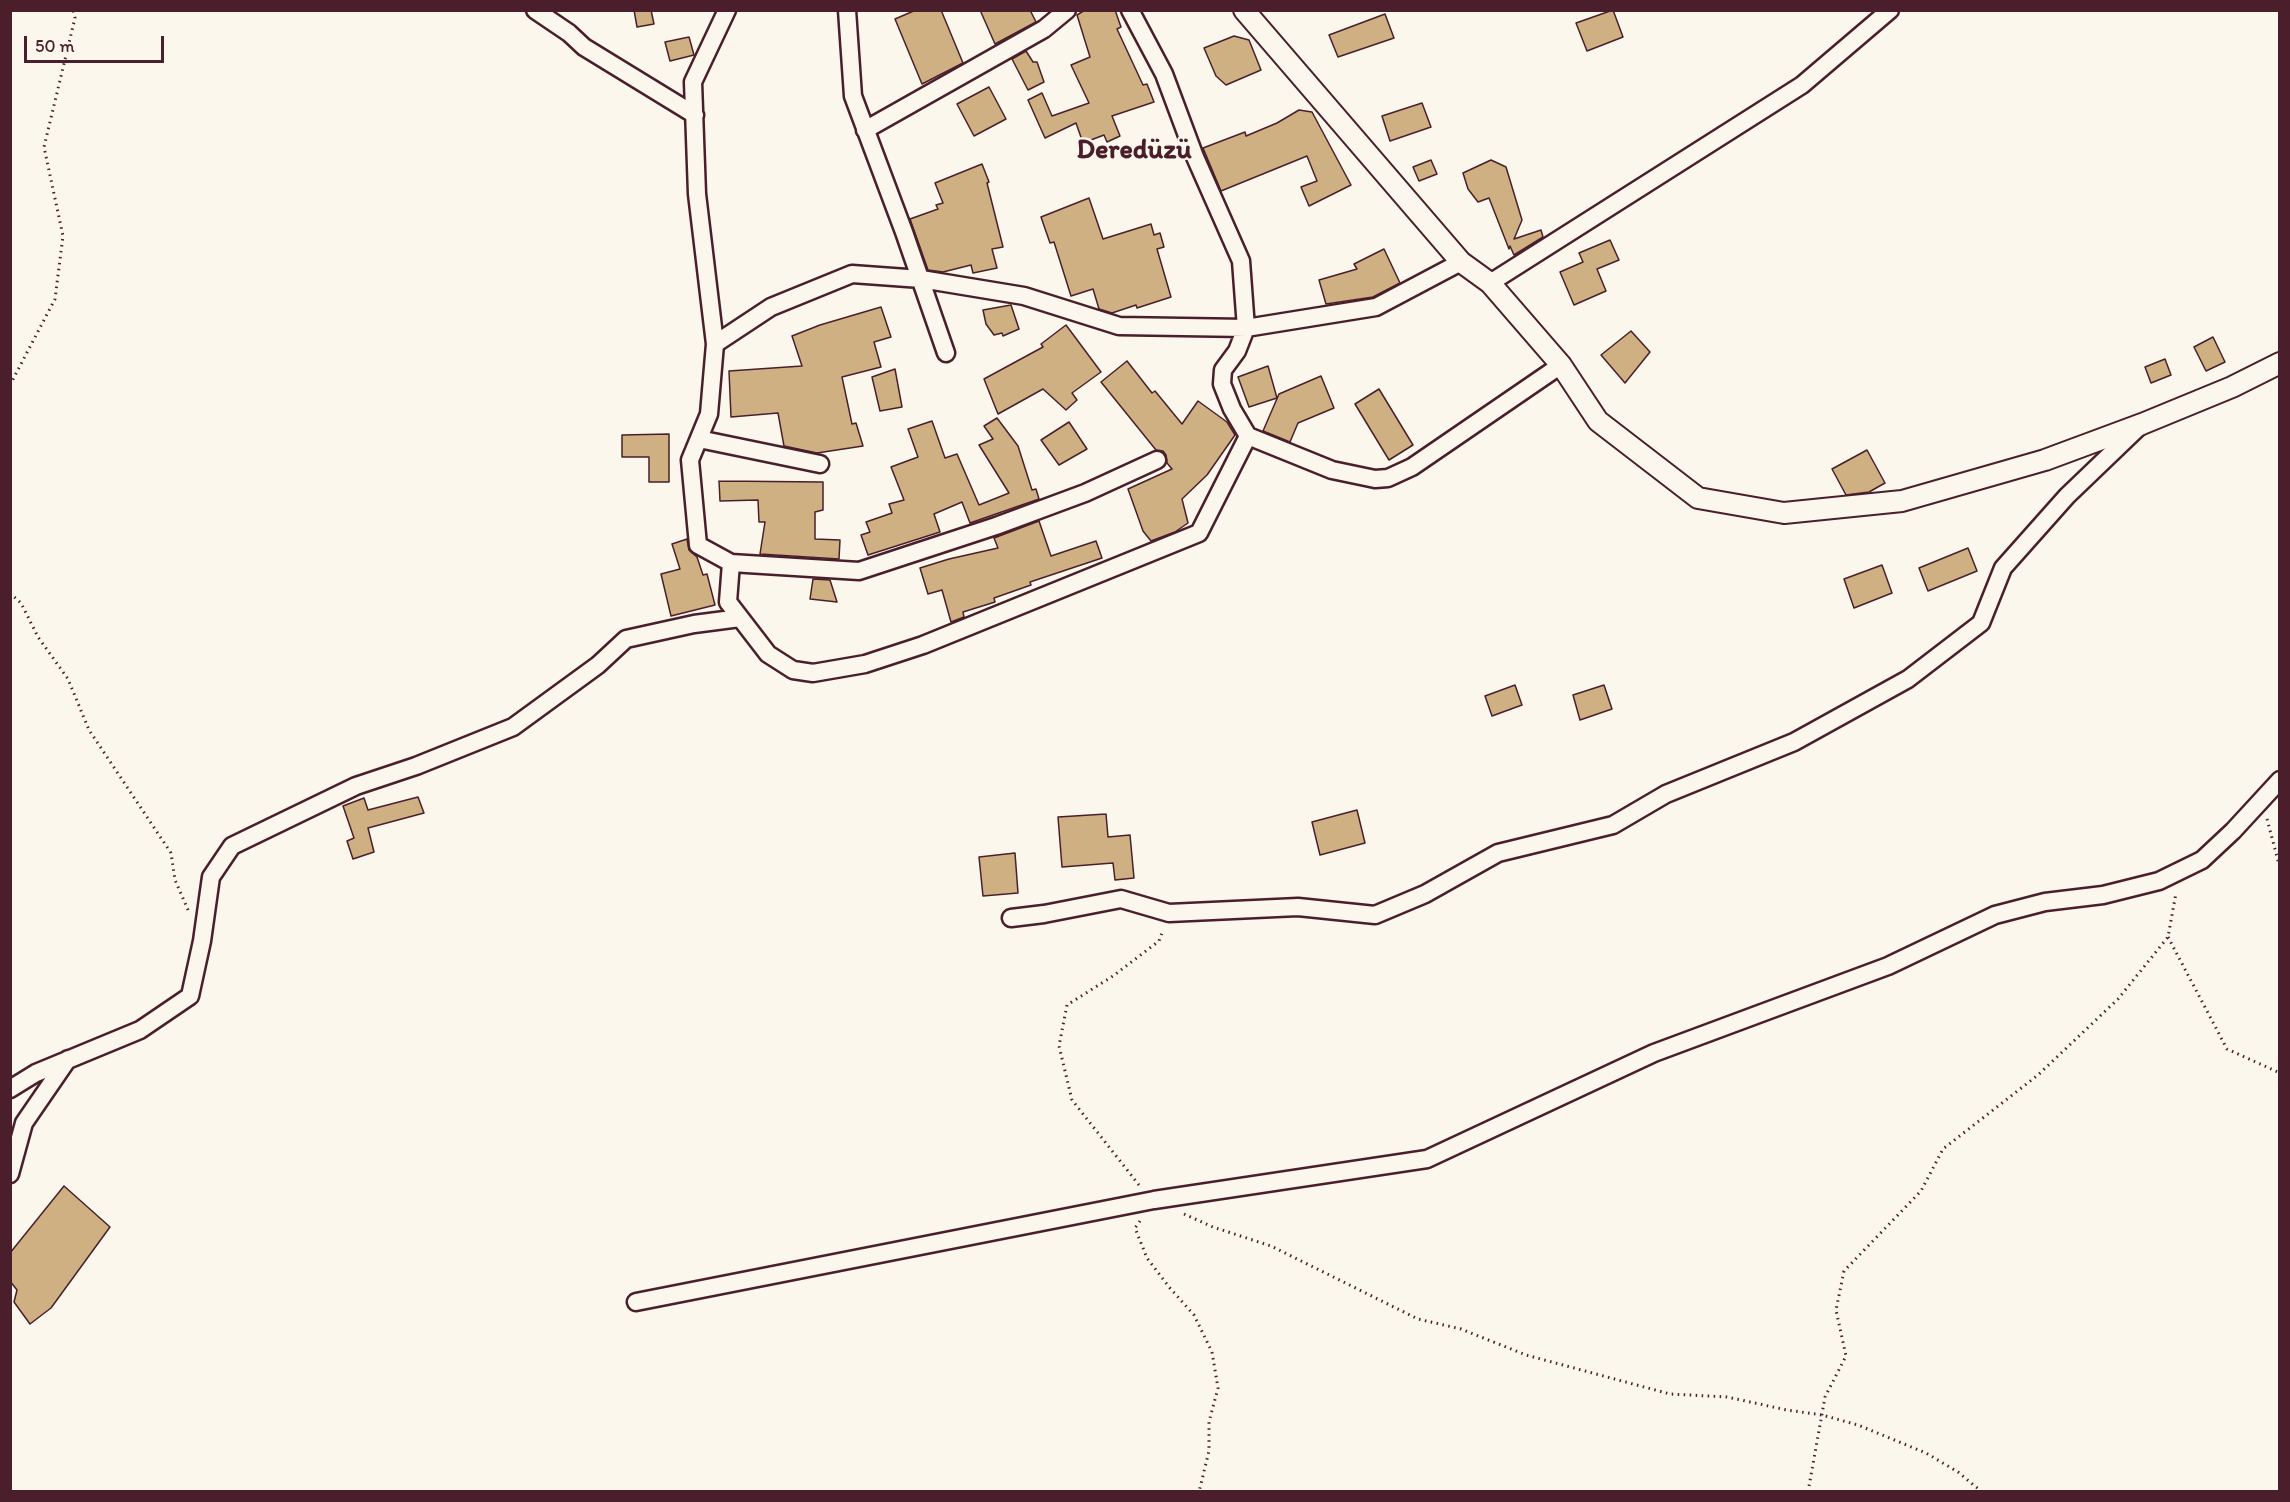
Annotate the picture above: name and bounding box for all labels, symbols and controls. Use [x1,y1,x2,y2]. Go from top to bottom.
scale bar [27,24,166,62]
text: 50 m [35,35,75,57]
district label: Deredüzü [1076,134,1192,168]

